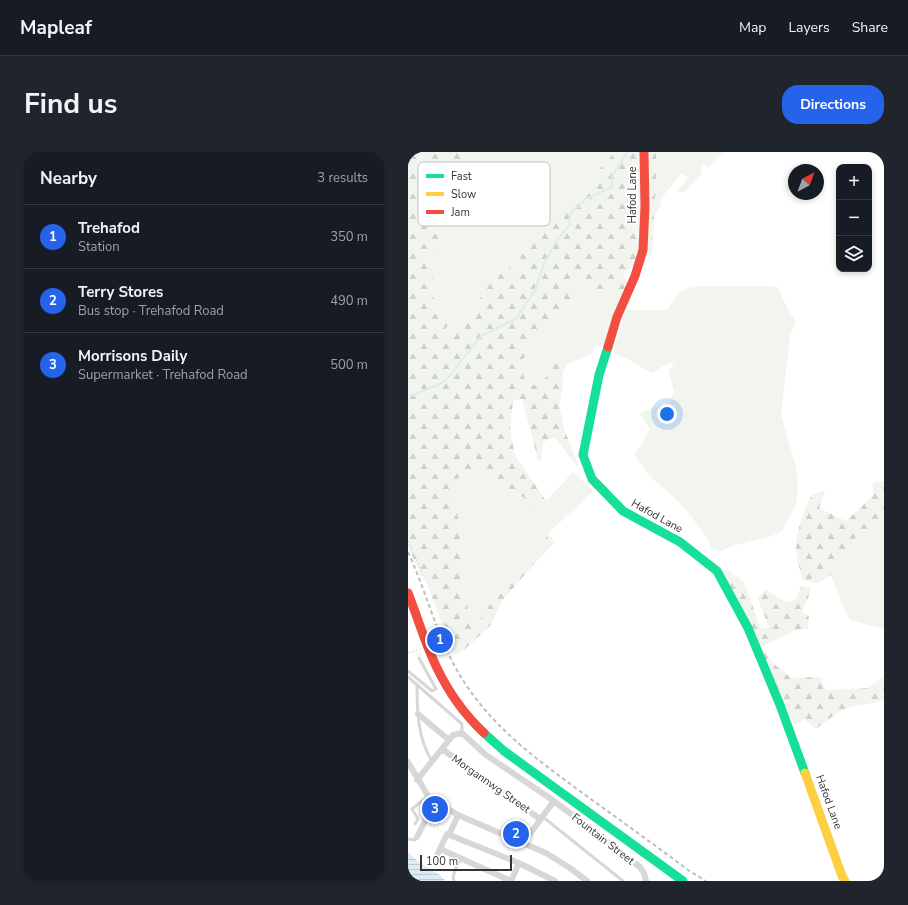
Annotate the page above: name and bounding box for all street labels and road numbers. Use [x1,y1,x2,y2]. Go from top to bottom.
street label: Hafod Lane [625,166,640,223]
street label: Hafod Lane [628,496,686,536]
street label: Morgannwg Street [449,751,533,817]
street label: Hafod Lane [812,773,846,831]
street label: Fountain Street [569,810,638,868]

